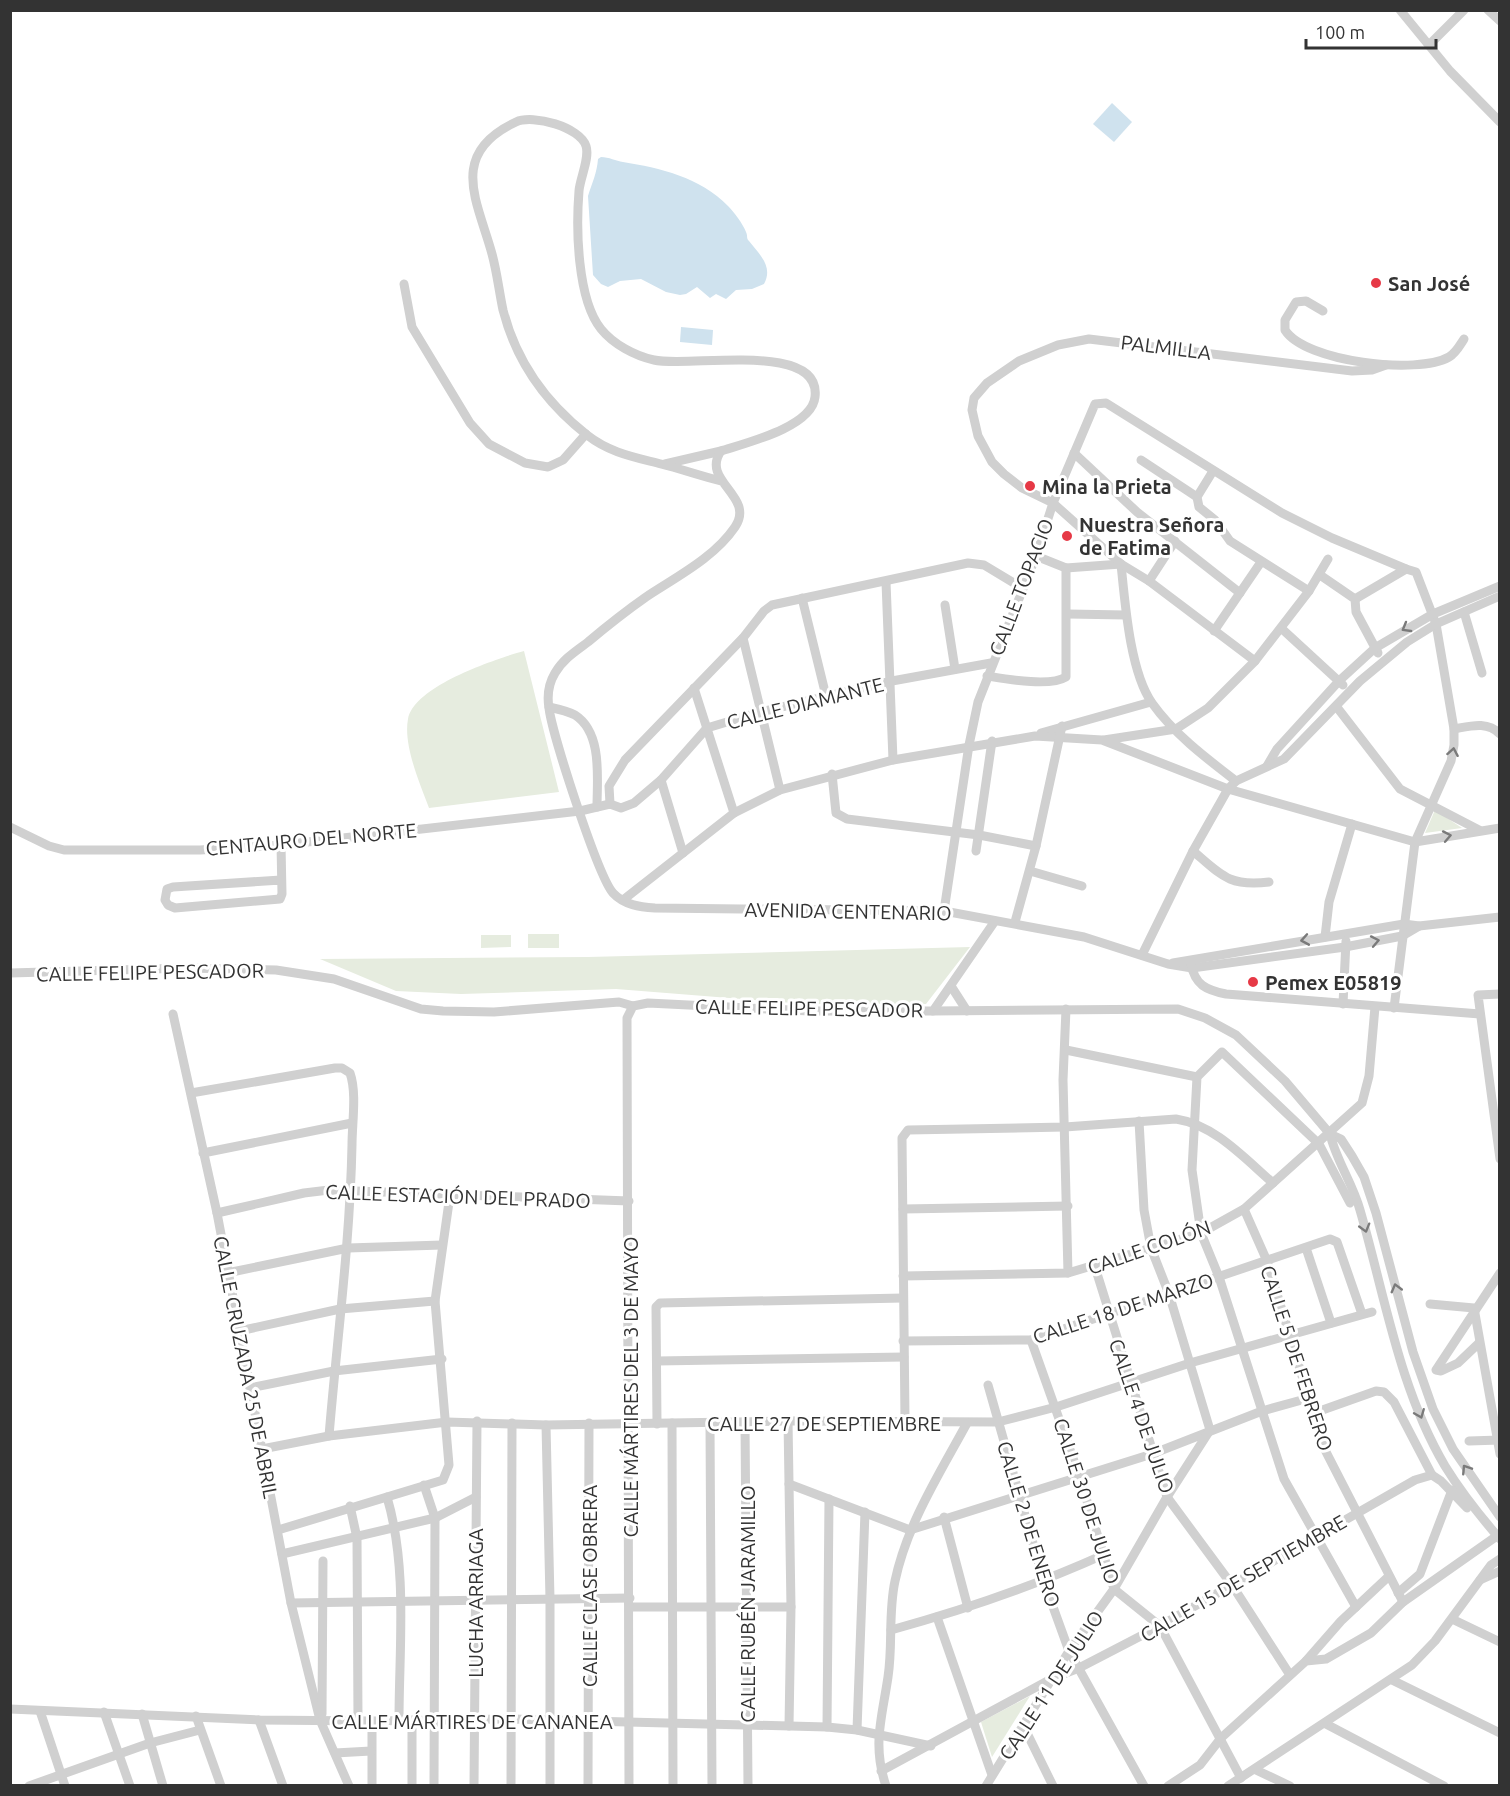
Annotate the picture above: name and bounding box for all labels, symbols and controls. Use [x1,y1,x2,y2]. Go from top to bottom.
scale bar [1306,12,1436,50]
text: 100 m [1315,22,1365,42]
place label: San José [1388,272,1470,295]
marker: San José [1369,276,1383,290]
street label: PALMILLA [1120,330,1212,364]
place label: Mina la Prieta [1042,475,1172,498]
marker: Mina la Prieta [1023,479,1037,493]
place label: Nuestra Señora de Fatima [1079,513,1224,559]
street label: CALLE TOPACIO [984,515,1058,659]
marker: Nuestra Señora de Fatima [1060,529,1074,543]
one-way arrow [1402,621,1412,632]
street label: CALLE DIAMANTE [724,672,886,734]
one-way arrow [1446,747,1458,757]
street label: CENTAURO DEL NORTE [205,818,417,860]
one-way arrow [1442,830,1452,843]
street label: AVENIDA CENTENARIO [744,898,952,924]
one-way arrow [1300,934,1309,946]
one-way arrow [1369,935,1379,948]
street label: CALLE FELIPE PESCADOR [36,959,264,985]
place label: Pemex E05819 [1265,971,1402,994]
marker: Pemex E05819 [1246,975,1260,989]
street label: CALLE FELIPE PESCADOR [695,995,923,1021]
street label: CALLE ESTACIÓN DEL PRADO [325,1180,591,1212]
street label: CALLE COLÓN [1084,1215,1214,1279]
one-way arrow [1358,1222,1370,1232]
street label: CALLE CRUZADA 25 DE ABRIL [209,1234,283,1500]
street label: CALLE MÁRTIRES DEL 3 DE MAYO [619,1236,642,1538]
street label: CALLE 5 DE FEBRERO [1256,1262,1338,1454]
street label: CALLE 18 DE MARZO [1030,1268,1216,1348]
one-way arrow [1391,1283,1403,1294]
street label: CALLE 4 DE JULIO [1105,1336,1179,1496]
one-way arrow [1413,1409,1426,1419]
street label: CALLE 27 DE SEPTIEMBRE [707,1412,941,1435]
street label: CALLE 30 DE JULIO [1049,1415,1125,1587]
street label: CALLE 2 DE ENERO [993,1438,1065,1610]
one-way arrow [1461,1465,1473,1475]
street label: CALLE CLASE OBRERA [578,1485,601,1687]
street label: CALLE RUBÉN JARAMILLO [736,1485,759,1723]
street label: CALLE 15 DE SEPTIEMBRE [1136,1510,1350,1646]
street label: LUCHA ARRIAGA [464,1528,487,1678]
street label: CALLE 11 DE JULIO [994,1606,1108,1764]
street label: CALLE MÁRTIRES DE CANANEA [331,1710,613,1733]

